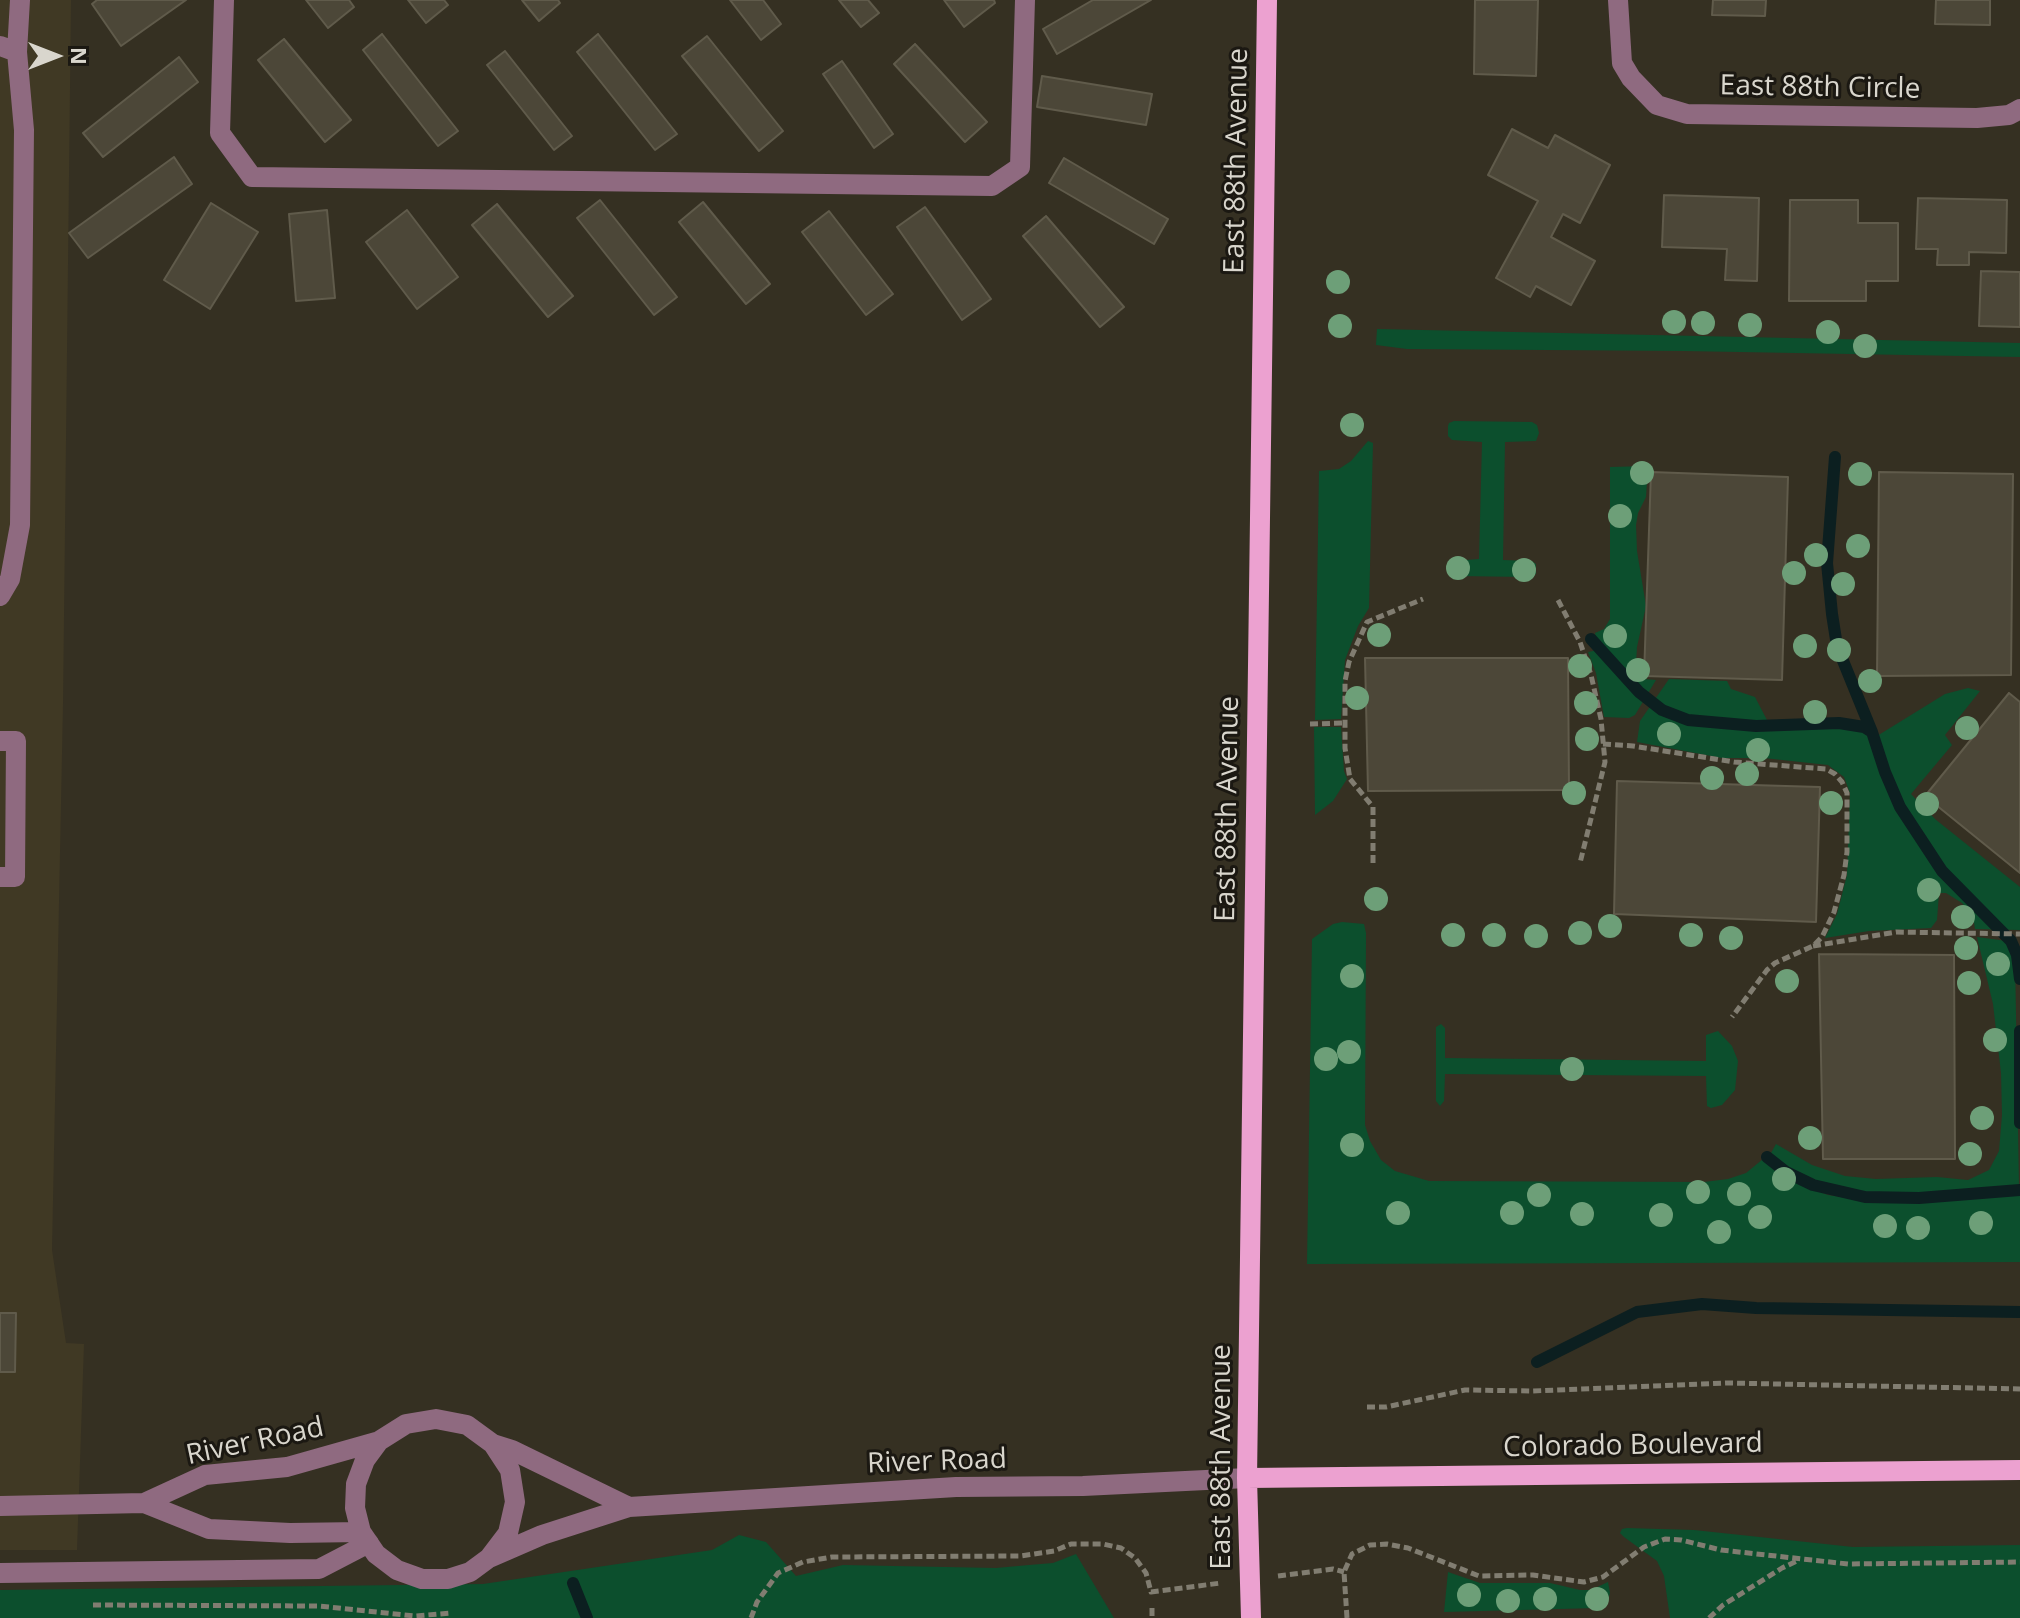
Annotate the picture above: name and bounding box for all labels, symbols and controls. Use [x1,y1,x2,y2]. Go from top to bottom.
north arrow [16,16,96,96]
text: N [65,47,95,65]
street label: East 88th Avenue [1218,48,1256,274]
street label: East 88th Circle [1719,69,1921,107]
street label: East 88th Avenue [1209,696,1247,922]
street label: East 88th Avenue [1205,1344,1239,1570]
street label: River Road [183,1411,327,1473]
street label: Colorado Boulevard [1503,1427,1763,1465]
street label: River Road [867,1443,1007,1481]

